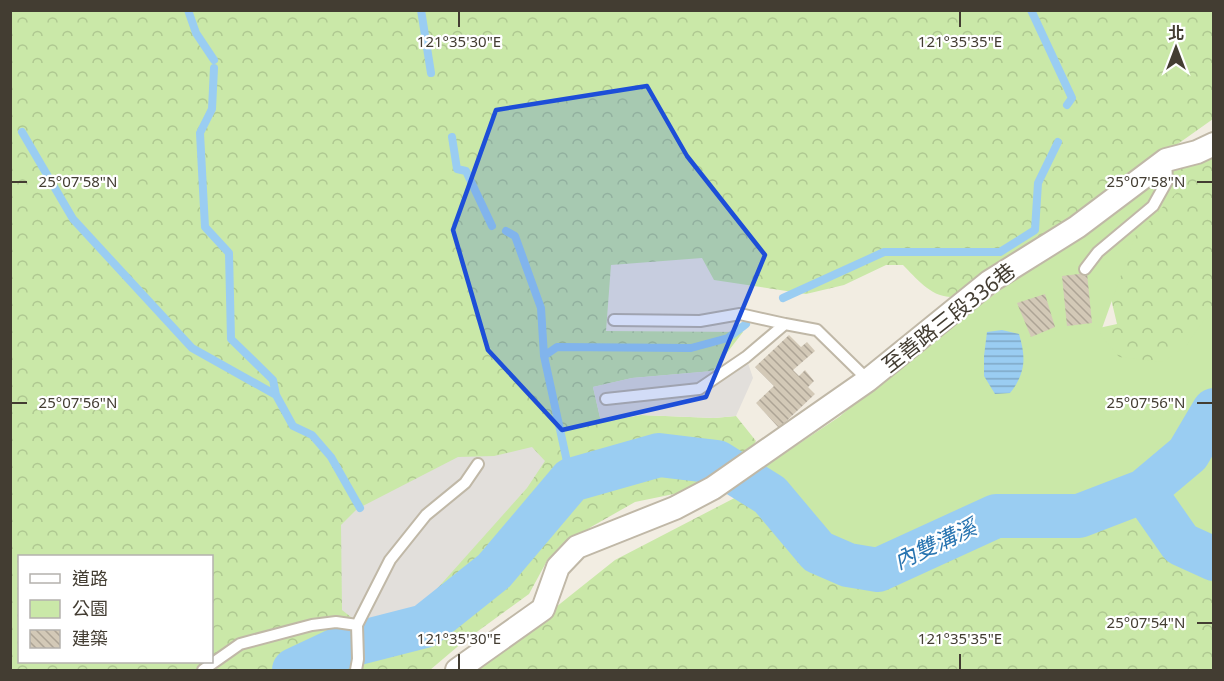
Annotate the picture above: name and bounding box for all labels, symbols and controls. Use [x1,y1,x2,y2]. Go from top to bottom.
north arrow [1146,18,1206,78]
text: 北 [1168,22,1184,44]
text: 121°35'30"E [417,31,501,51]
text: 121°35'35"E [918,31,1002,51]
text: 25°07'58"N [39,171,117,191]
text: 25°07'58"N [1107,171,1185,191]
street label: 至善路三段336巷 [876,256,1021,378]
text: 25°07'56"N [39,392,117,412]
text: 25°07'56"N [1107,392,1185,412]
water label: 內雙溝溪 [888,510,984,575]
legend [18,555,213,663]
text: 道路 [72,566,108,590]
text: 公園 [72,596,108,620]
text: 25°07'54"N [1107,612,1185,632]
text: 建築 [72,626,108,650]
text: 121°35'30"E [417,628,501,648]
text: 121°35'35"E [918,628,1002,648]

